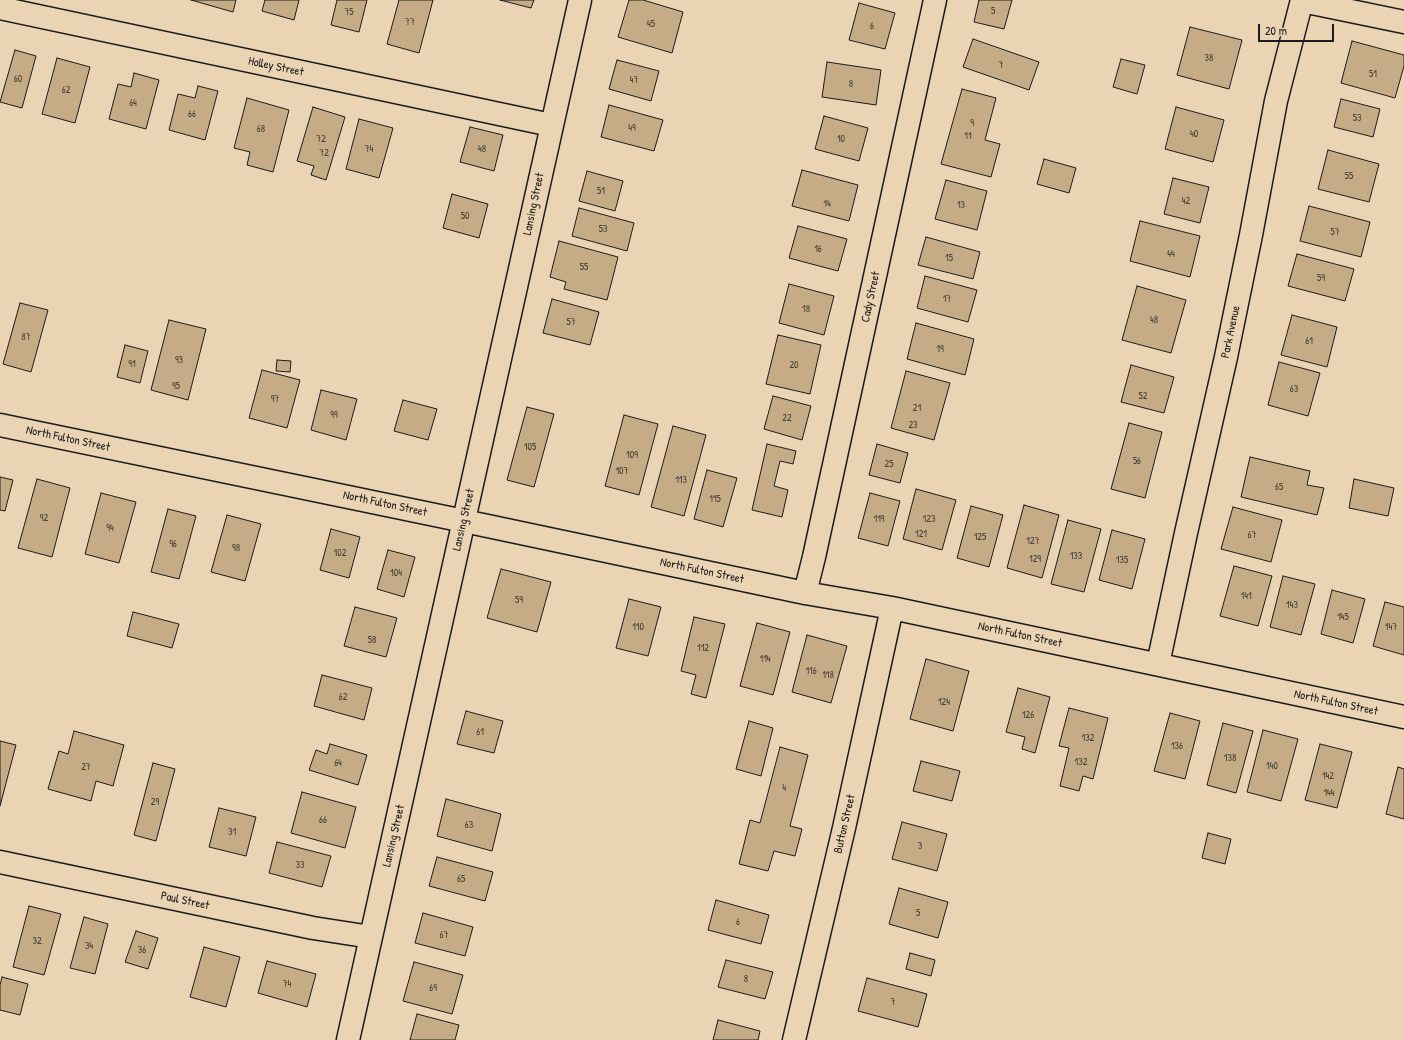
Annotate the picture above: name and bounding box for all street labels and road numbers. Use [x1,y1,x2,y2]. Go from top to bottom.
street label: Holley Street [247,54,305,80]
street label: Lansing Street [520,172,548,236]
street label: Cady Street [859,270,883,324]
street label: Park Avenue [1218,304,1244,360]
street label: North Fulton Street [25,423,111,455]
street label: North Fulton Street [342,488,428,520]
street label: Lansing Street [450,488,478,552]
street label: North Fulton Street [659,555,745,587]
street label: North Fulton Street [977,619,1063,651]
street label: North Fulton Street [1293,687,1379,719]
street label: Button Street [831,793,859,855]
street label: Lansing Street [380,804,408,868]
street label: Paul Street [159,889,211,913]

